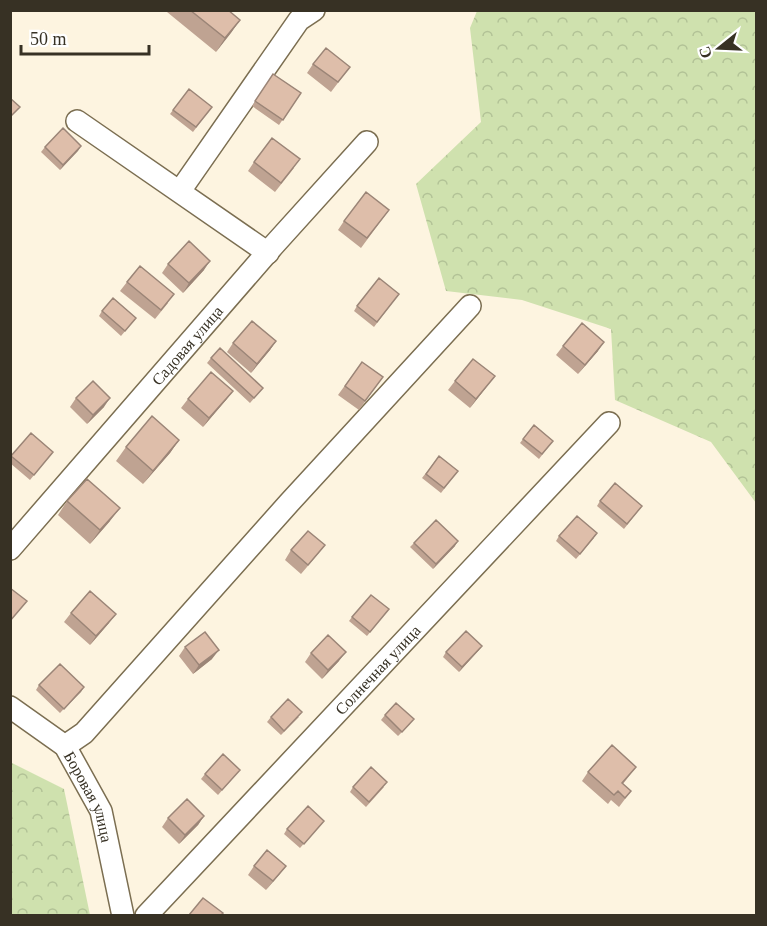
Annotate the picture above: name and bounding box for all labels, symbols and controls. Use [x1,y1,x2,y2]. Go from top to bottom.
scale bar [21,18,148,56]
north arrow [689,18,749,78]
text: 50 m [30,29,67,49]
text: С [695,44,715,61]
street label: Садовая улица [148,302,226,388]
street label: Солнечная улица [332,622,424,718]
street label: Боровая улица [61,749,115,844]

